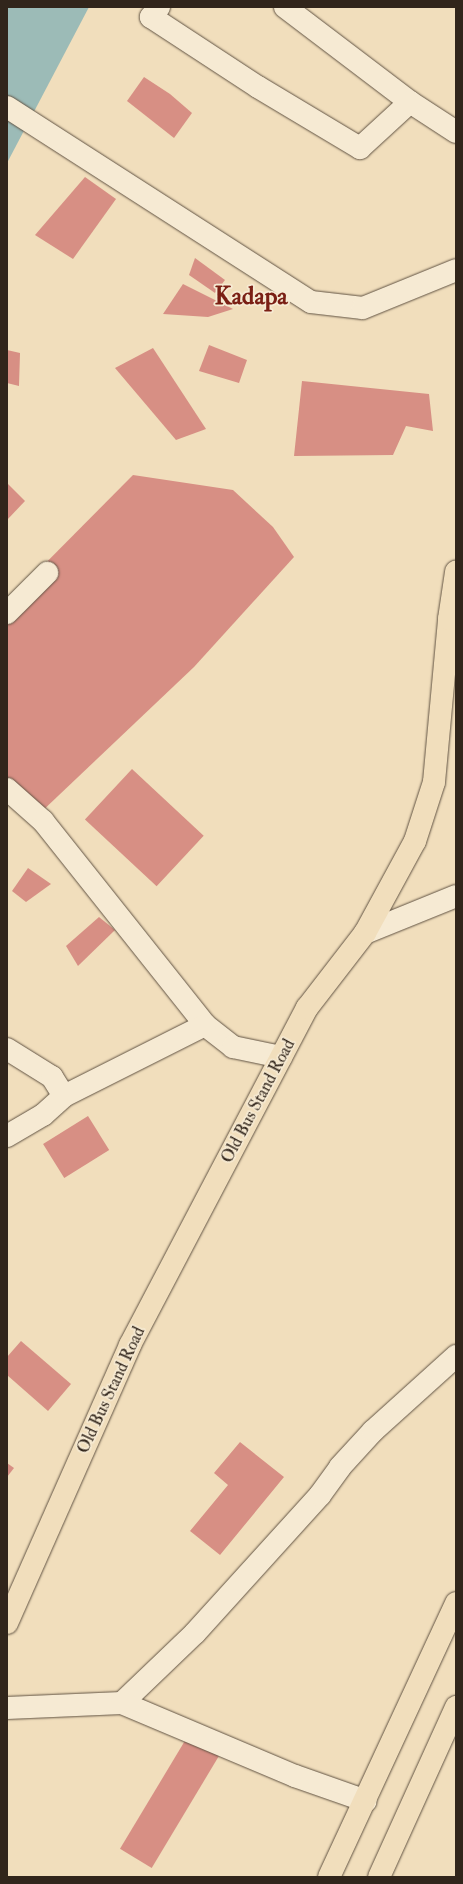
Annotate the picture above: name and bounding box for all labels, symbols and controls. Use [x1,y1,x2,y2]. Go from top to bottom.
district label: Kadapa [214,282,288,312]
street label: Old Bus Stand Road [217,1036,299,1166]
street label: Old Bus Stand Road [73,1323,149,1457]

